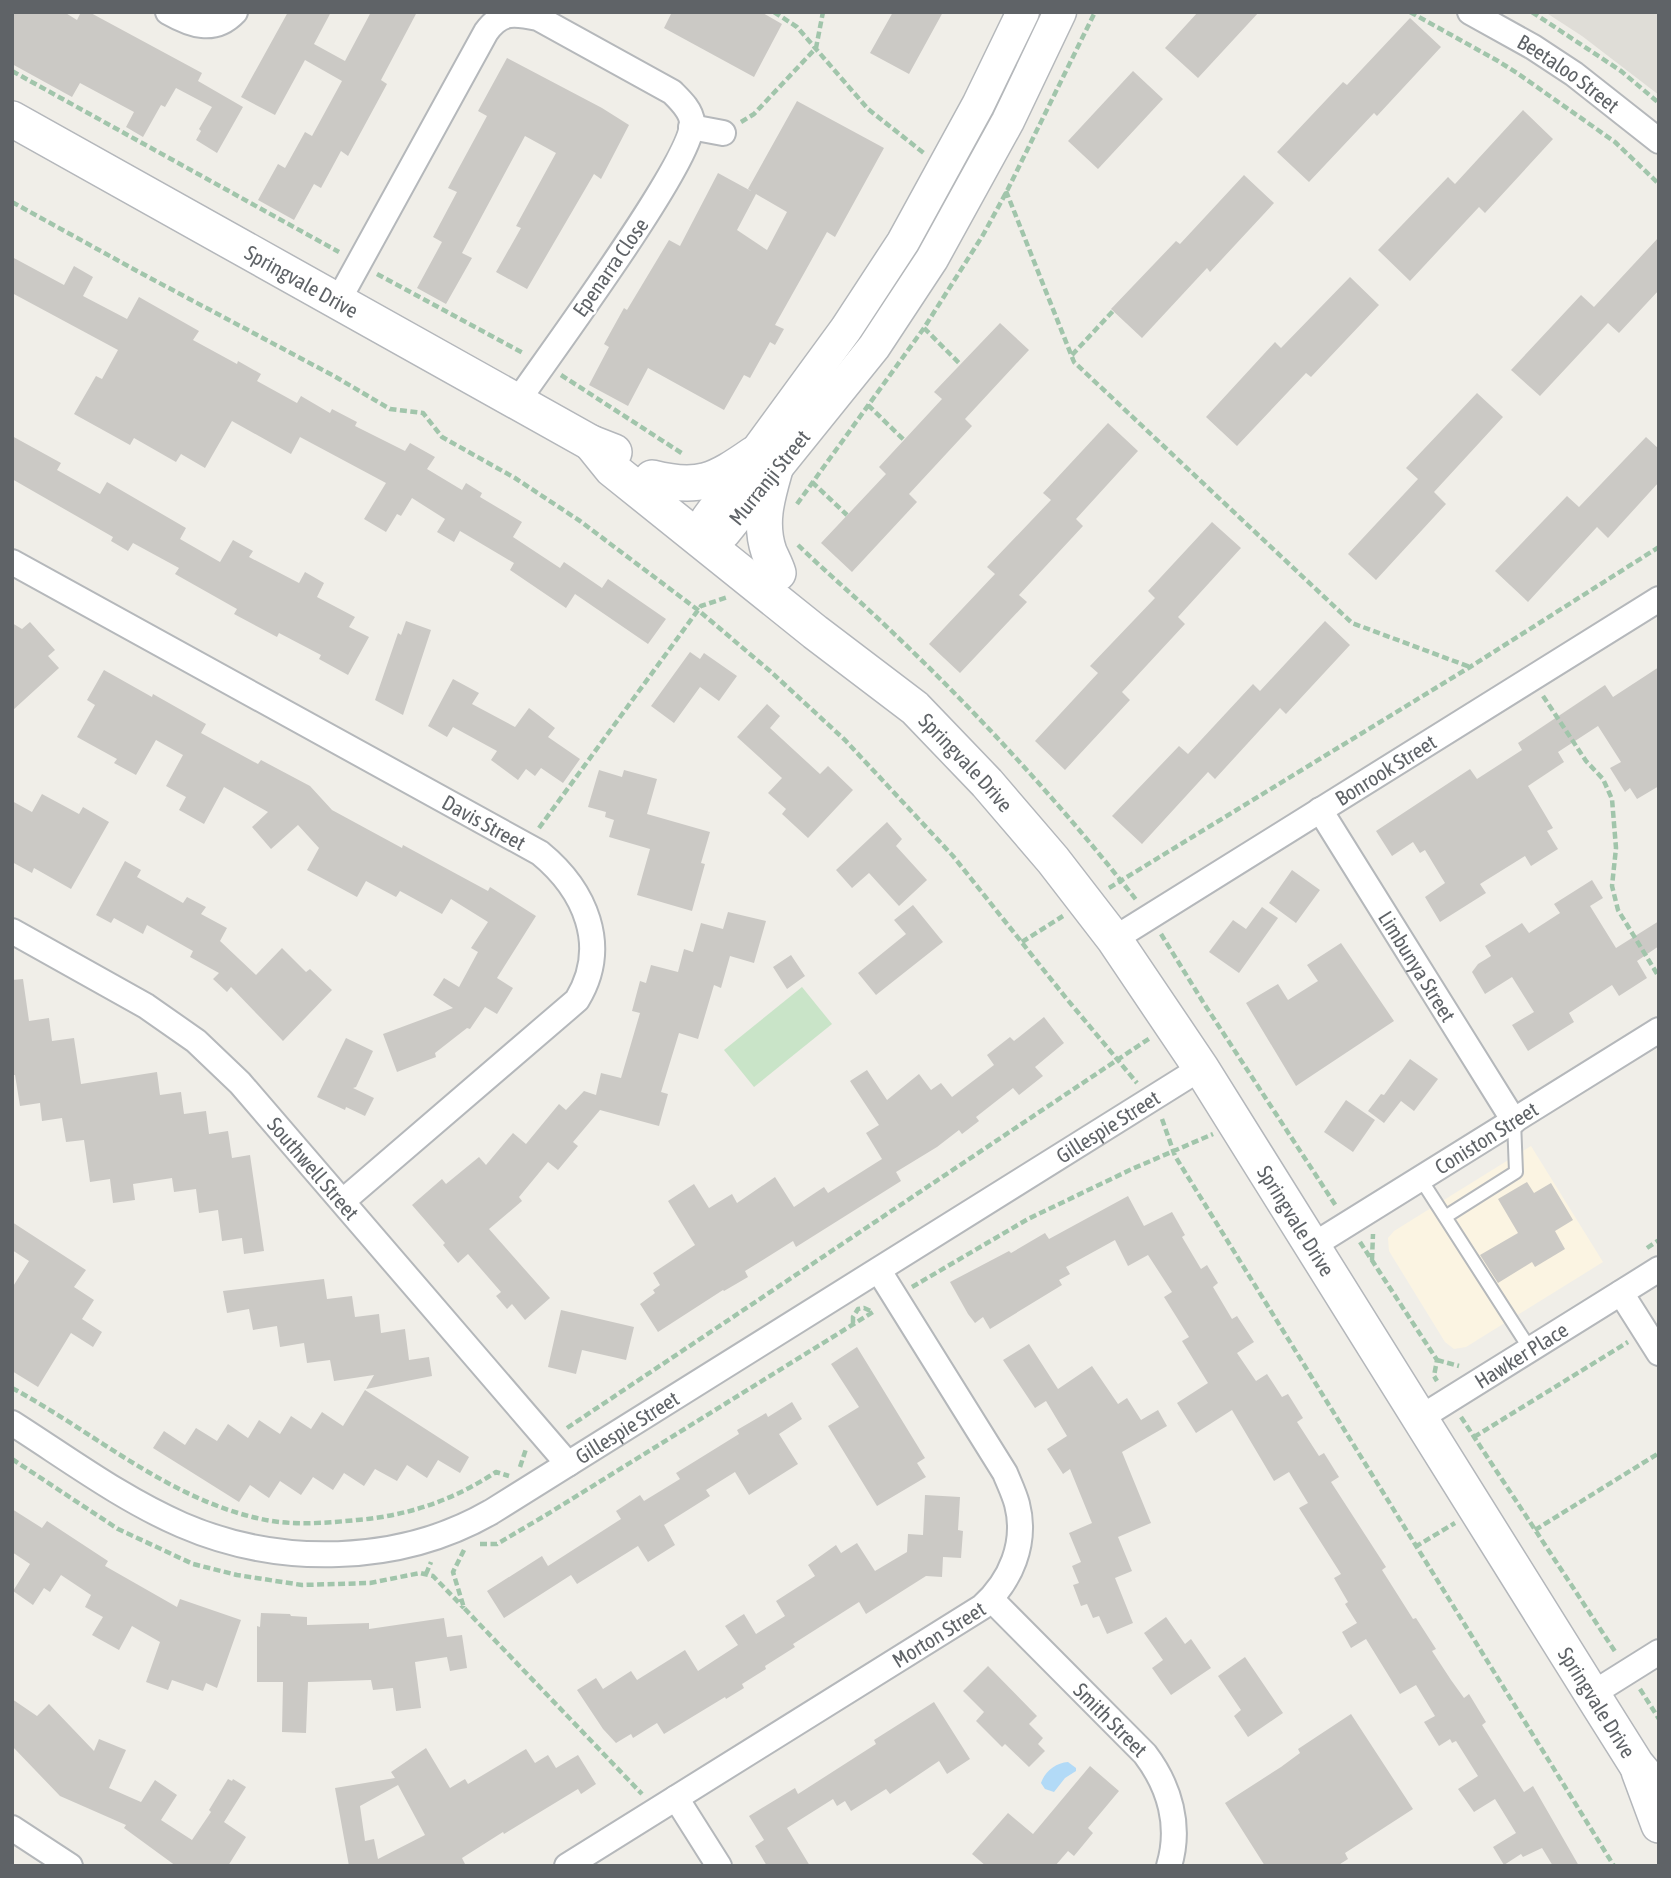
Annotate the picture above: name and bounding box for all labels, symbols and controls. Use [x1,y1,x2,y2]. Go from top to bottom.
street label: Beetaloo Street [1514,29,1624,117]
street label: Epenarra Close [567,213,653,321]
street label: Springvale Drive [241,240,363,322]
street label: Murranji Street [724,425,814,529]
street label: Springvale Drive [914,708,1018,816]
street label: Bonrook Street [1331,729,1440,810]
street label: Davis Street [438,790,530,855]
street label: Limbunya Street [1374,906,1461,1026]
street label: Gillespie Street [1052,1085,1164,1168]
street label: Coniston Street [1430,1097,1542,1179]
street label: Southwell Street [263,1112,364,1224]
street label: Springvale Drive [1253,1161,1340,1280]
street label: Hawker Place [1470,1317,1572,1393]
street label: Gillespie Street [571,1386,683,1468]
street label: Morton Street [888,1596,989,1672]
street label: Springvale Drive [1554,1643,1641,1762]
street label: Smith Street [1069,1678,1152,1761]

